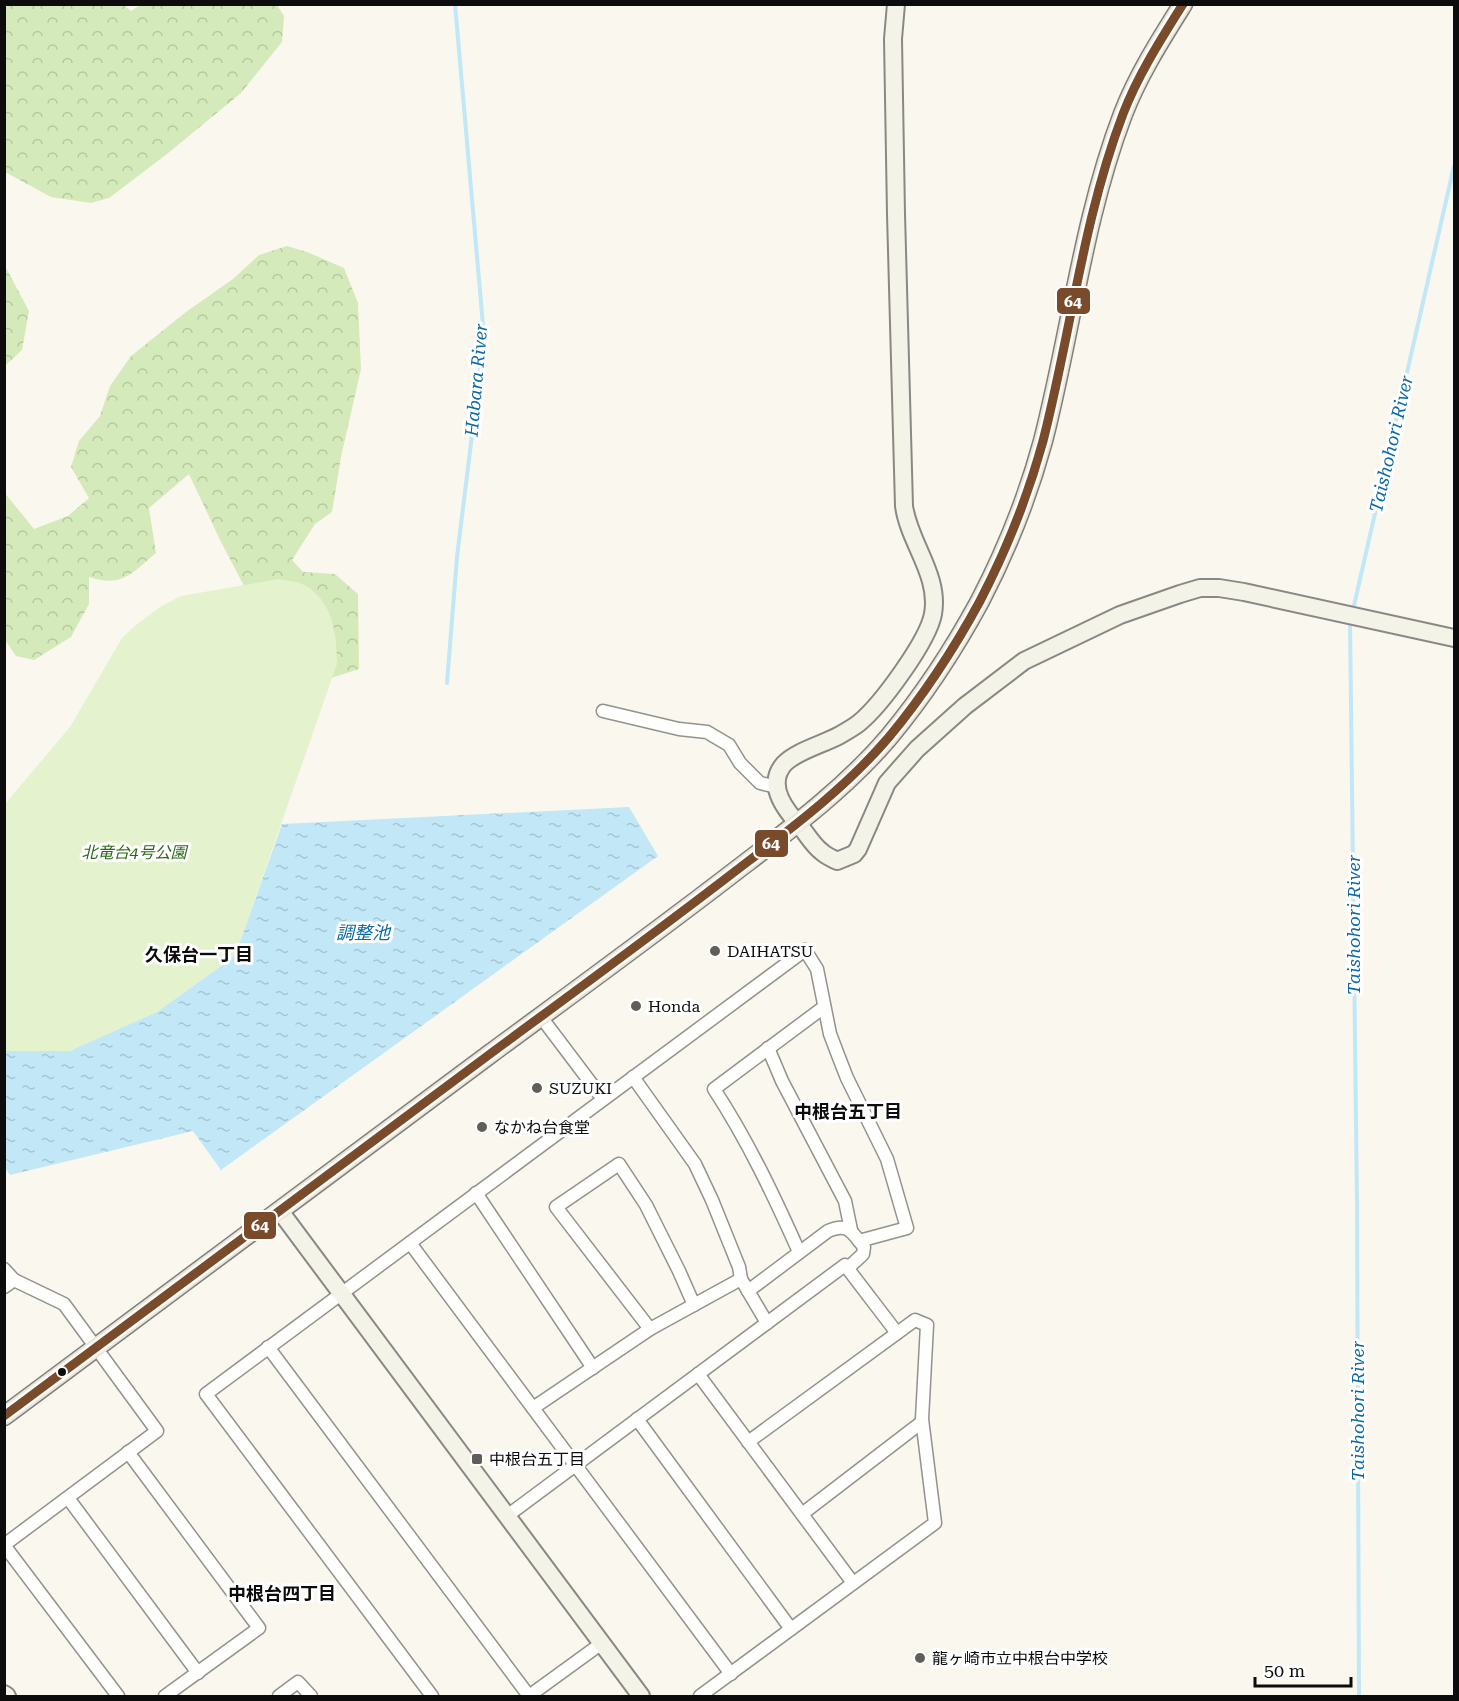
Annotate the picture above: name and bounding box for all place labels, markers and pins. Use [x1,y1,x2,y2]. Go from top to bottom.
place label: DAIHATSU [727,942,814,961]
marker: DAIHATSU [708,944,722,958]
place label: Honda [648,997,701,1016]
marker: Honda [629,999,643,1013]
place label: SUZUKI [549,1079,612,1098]
marker: SUZUKI [530,1081,544,1095]
place label: なかね台食堂 [494,1118,590,1137]
marker: なかね台食堂 [475,1120,489,1134]
unlabelled marker [56,1366,68,1378]
place label: 中根台五丁目 [489,1450,585,1469]
marker: 中根台五丁目 [470,1452,484,1466]
place label: 龍ヶ崎市立中根台中学校 [932,1649,1108,1668]
marker: 龍ヶ崎市立中根台中学校 [913,1651,927,1665]

